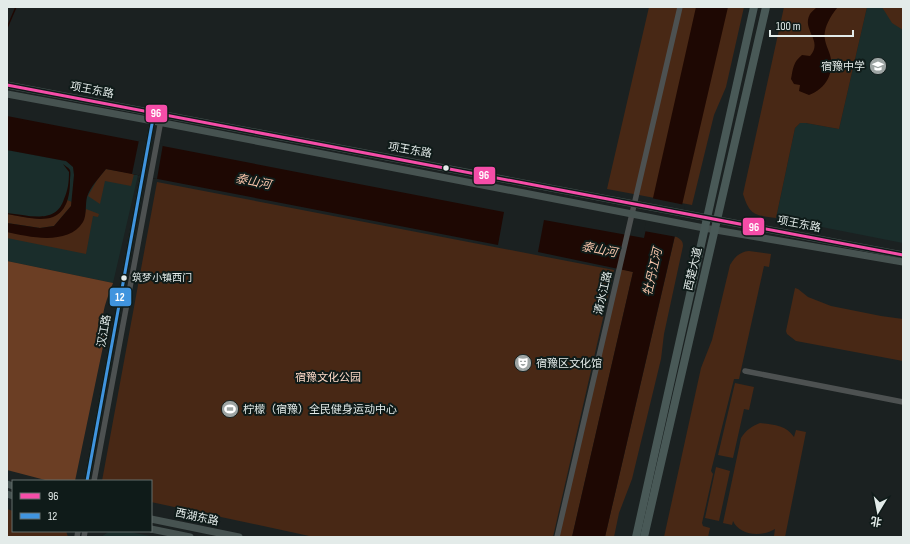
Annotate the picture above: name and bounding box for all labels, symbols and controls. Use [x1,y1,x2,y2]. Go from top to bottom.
scale bar [770,12,853,38]
text: 100 m [776,19,801,34]
school or university icon: 宿豫中学 [868,56,888,76]
place label: 宿豫中学 [821,60,865,73]
street label: 项王东路 [69,79,115,101]
line badge: 96 [145,104,168,123]
text: 96 [151,107,161,120]
street label: 项王东路 [387,140,433,160]
unlabelled marker [441,163,451,173]
line badge: 96 [473,166,496,185]
text: 96 [479,169,489,182]
water label: 泰山河 [234,171,274,193]
street label: 项王东路 [776,213,822,235]
line badge: 96 [742,217,765,236]
text: 96 [749,221,759,234]
water label: 泰山河 [580,239,620,261]
water label: 牡丹江河 [640,245,666,297]
street label: 西楚大道 [682,246,704,292]
street label: 清水江路 [592,270,614,316]
place label: 筑梦小镇西门 [132,272,192,284]
marker: 筑梦小镇西门 [119,273,129,283]
line badge: 12 [109,287,132,307]
text: 12 [115,291,125,304]
street label: 汉江路 [95,314,113,348]
theatre icon: 宿豫区文化馆 [513,353,533,373]
place label: 宿豫区文化馆 [536,357,602,370]
park label: 宿豫文化公园 [295,371,361,384]
sports icon: 柠檬（宿豫）全民健身运动中心 [220,399,240,419]
place label: 柠檬（宿豫）全民健身运动中心 [243,403,397,416]
legend [12,480,152,532]
text: 96 [48,489,59,504]
north arrow [858,492,898,532]
street label: 西湖东路 [174,506,220,528]
text: 12 [48,509,57,524]
text: 北 [870,514,883,529]

